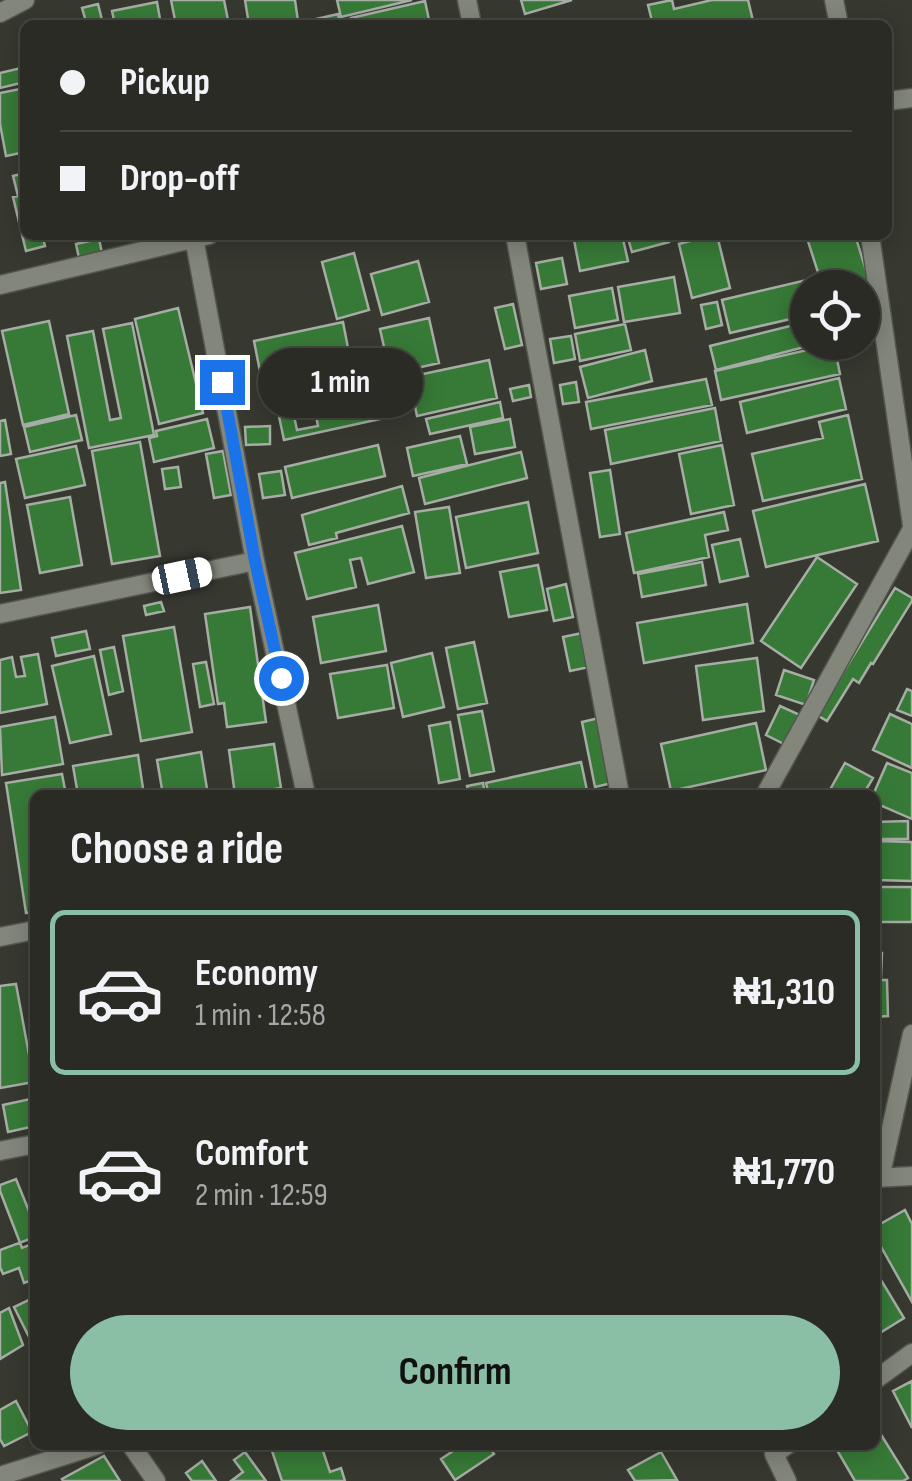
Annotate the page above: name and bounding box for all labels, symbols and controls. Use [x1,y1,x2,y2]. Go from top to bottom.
text: Pickup [120,60,210,105]
text: Drop-off [120,156,239,201]
map controls [790,270,880,360]
button: locate [790,270,880,360]
callout: 1 min [257,347,422,417]
route end [200,360,245,405]
text: 1 min [311,363,370,402]
car [150,555,214,597]
route start [259,656,304,701]
text: Choose a ride [70,822,283,877]
icon: car [75,948,165,1038]
text: Economy [195,951,318,996]
text: ₦1,310 [733,970,835,1015]
text: 1 min · 12:58 [195,996,326,1035]
icon: car [75,1128,165,1218]
text: Comfort [195,1131,309,1176]
text: ₦1,770 [733,1150,835,1195]
text: 2 min · 12:59 [195,1176,328,1215]
button: Confirm [70,1315,840,1430]

